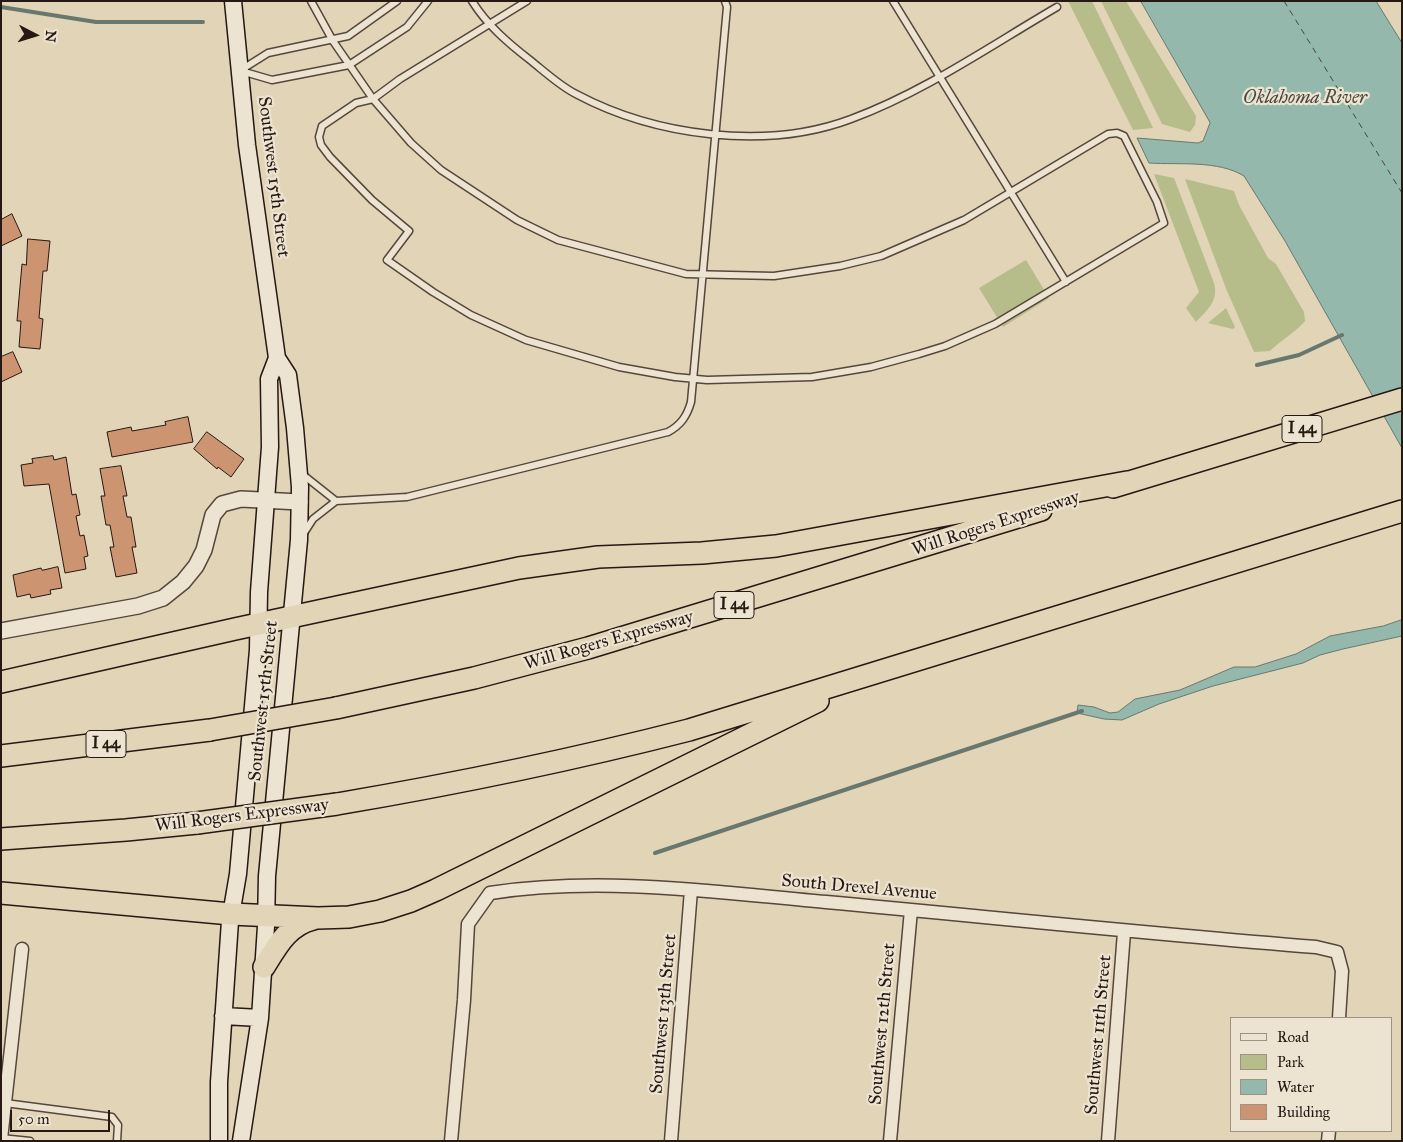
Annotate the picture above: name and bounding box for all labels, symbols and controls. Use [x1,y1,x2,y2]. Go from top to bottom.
north arrow [10,10,60,60]
text: N [41,30,59,43]
water label: Oklahoma River [1243,87,1367,109]
street label: Southwest 15th Street [252,95,294,259]
road number: I 44 [1282,416,1322,442]
street label: Will Rogers Expressway [909,487,1083,561]
road number: I 44 [714,592,754,618]
street label: Will Rogers Expressway [522,606,696,676]
street label: Southwest 15th Street [245,620,283,782]
road number: I 44 [86,731,126,758]
street label: Will Rogers Expressway [154,795,330,837]
street label: South Drexel Avenue [780,870,938,906]
street label: Southwest 13th Street [646,933,682,1095]
street label: Southwest 12th Street [865,942,901,1106]
street label: Southwest 11th Street [1081,954,1117,1116]
legend [1230,1017,1393,1132]
text: Road [1277,1028,1309,1046]
text: Park [1277,1053,1304,1071]
text: Water [1277,1078,1314,1096]
scale bar [12,1100,112,1132]
text: Building [1277,1103,1330,1121]
text: 50 m [18,1110,50,1128]

